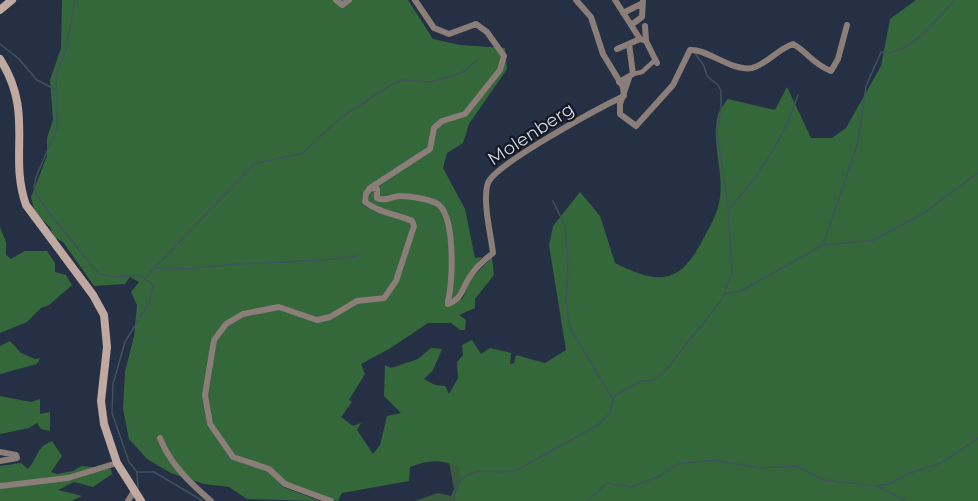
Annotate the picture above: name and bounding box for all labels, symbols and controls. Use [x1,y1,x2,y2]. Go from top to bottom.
street label: Molenberg [484,98,578,170]

